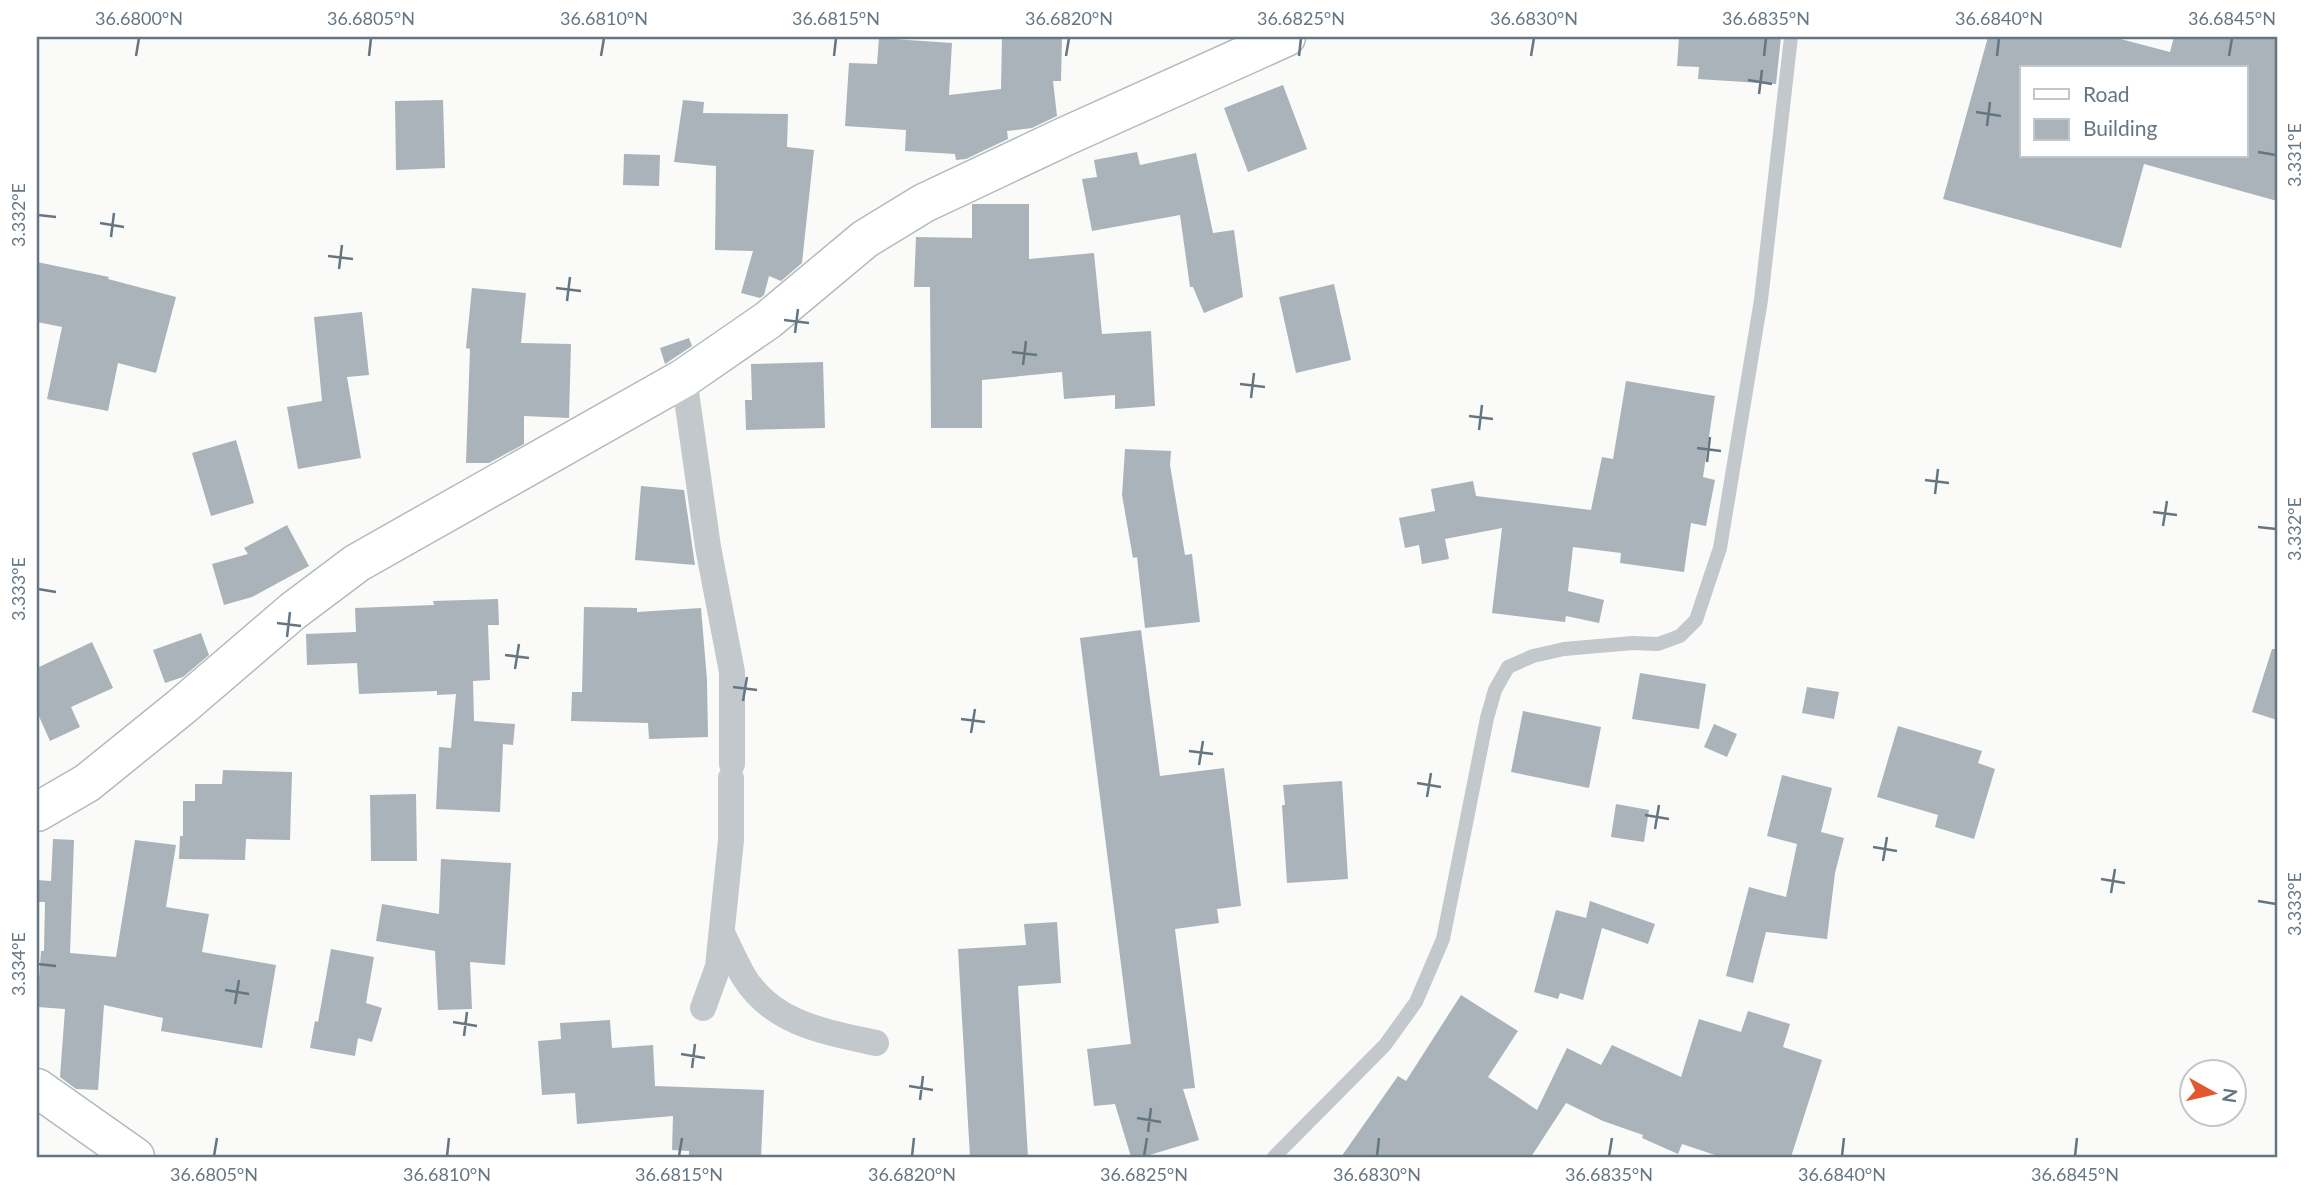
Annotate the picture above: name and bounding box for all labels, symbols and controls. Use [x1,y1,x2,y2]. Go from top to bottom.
text: 36.6800°N [95,7,183,29]
text: 36.6805°N [327,7,415,29]
text: 36.6810°N [560,7,648,29]
text: 36.6815°N [792,7,880,29]
text: 36.6820°N [1025,7,1113,29]
text: 36.6825°N [1257,7,1345,29]
text: 36.6830°N [1490,7,1578,29]
text: 36.6835°N [1722,7,1810,29]
text: 36.6840°N [1955,7,2043,29]
text: 36.6845°N [2188,7,2276,29]
legend [2020,66,2248,158]
text: Road [2083,81,2130,106]
text: Building [2083,115,2158,140]
text: 3.331°E [2283,123,2305,187]
text: 3.332°E [7,183,29,247]
text: 3.332°E [2283,497,2305,561]
text: 3.333°E [7,557,29,621]
text: 3.333°E [2283,872,2305,936]
text: 3.334°E [7,932,29,996]
north arrow [2178,1058,2248,1128]
text: N [2218,1087,2243,1104]
text: 36.6805°N [170,1163,258,1185]
text: 36.6810°N [403,1163,491,1185]
text: 36.6815°N [635,1163,723,1185]
text: 36.6820°N [868,1163,956,1185]
text: 36.6825°N [1100,1163,1188,1185]
text: 36.6830°N [1333,1163,1421,1185]
text: 36.6835°N [1565,1163,1653,1185]
text: 36.6840°N [1798,1163,1886,1185]
text: 36.6845°N [2031,1163,2119,1185]

